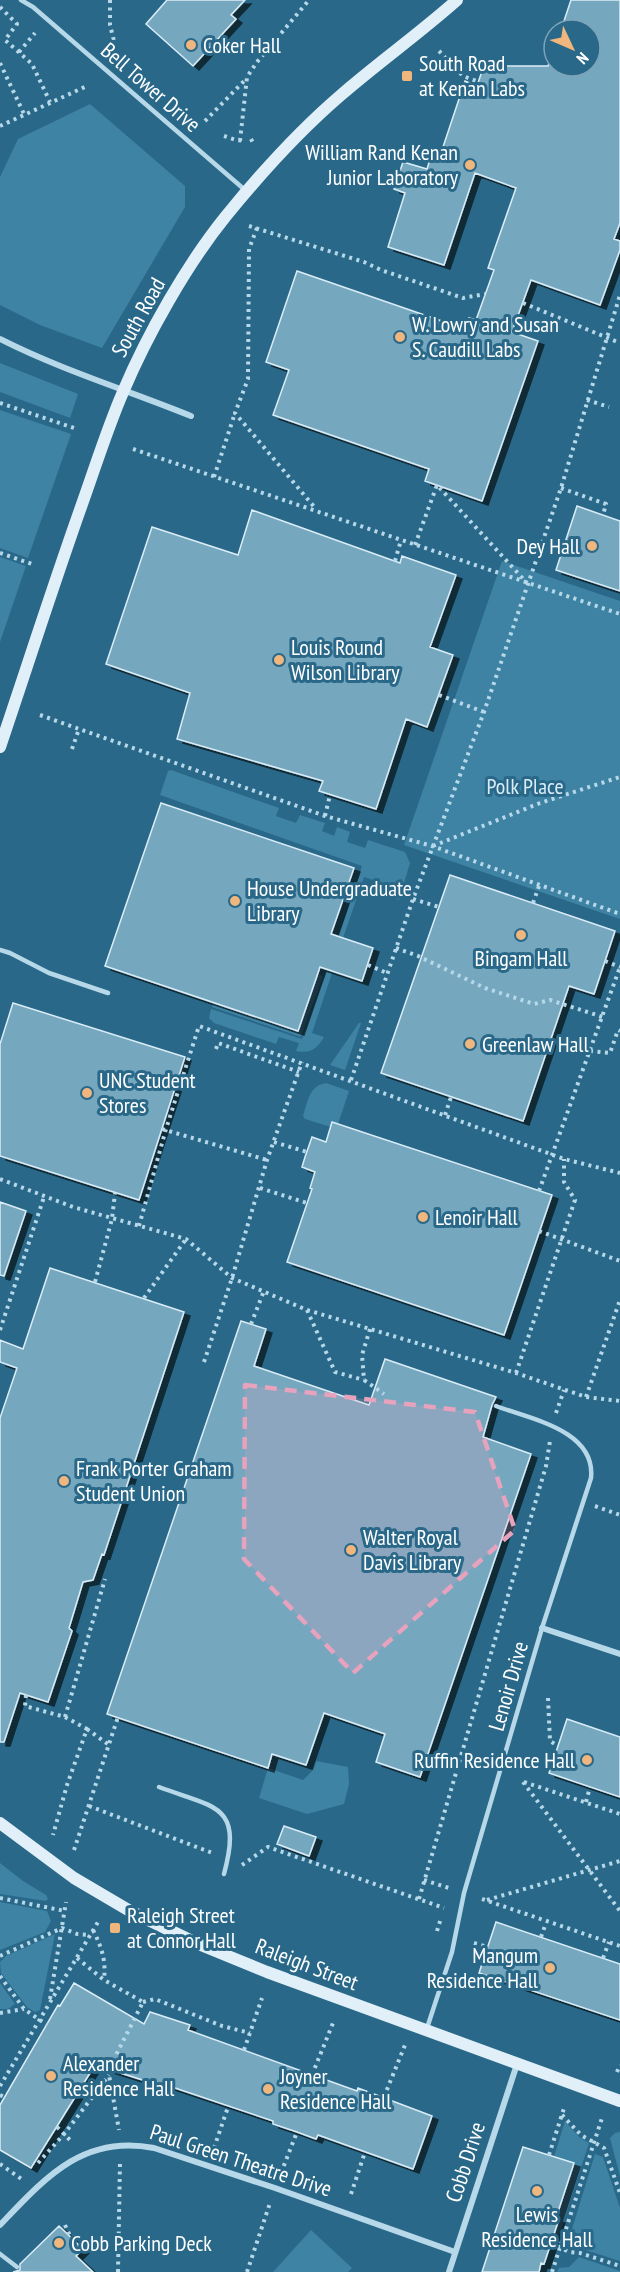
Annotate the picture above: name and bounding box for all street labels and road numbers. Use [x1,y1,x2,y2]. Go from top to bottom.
street label: Bell Tower Drive [95,36,207,138]
street label: South Road [105,272,171,362]
street label: Lenoir Drive [482,1638,534,1734]
street label: Raleigh Street [252,1932,362,1996]
street label: Paul Green Theatre Drive [147,2117,335,2203]
street label: Cobb Drive [439,2118,491,2206]

